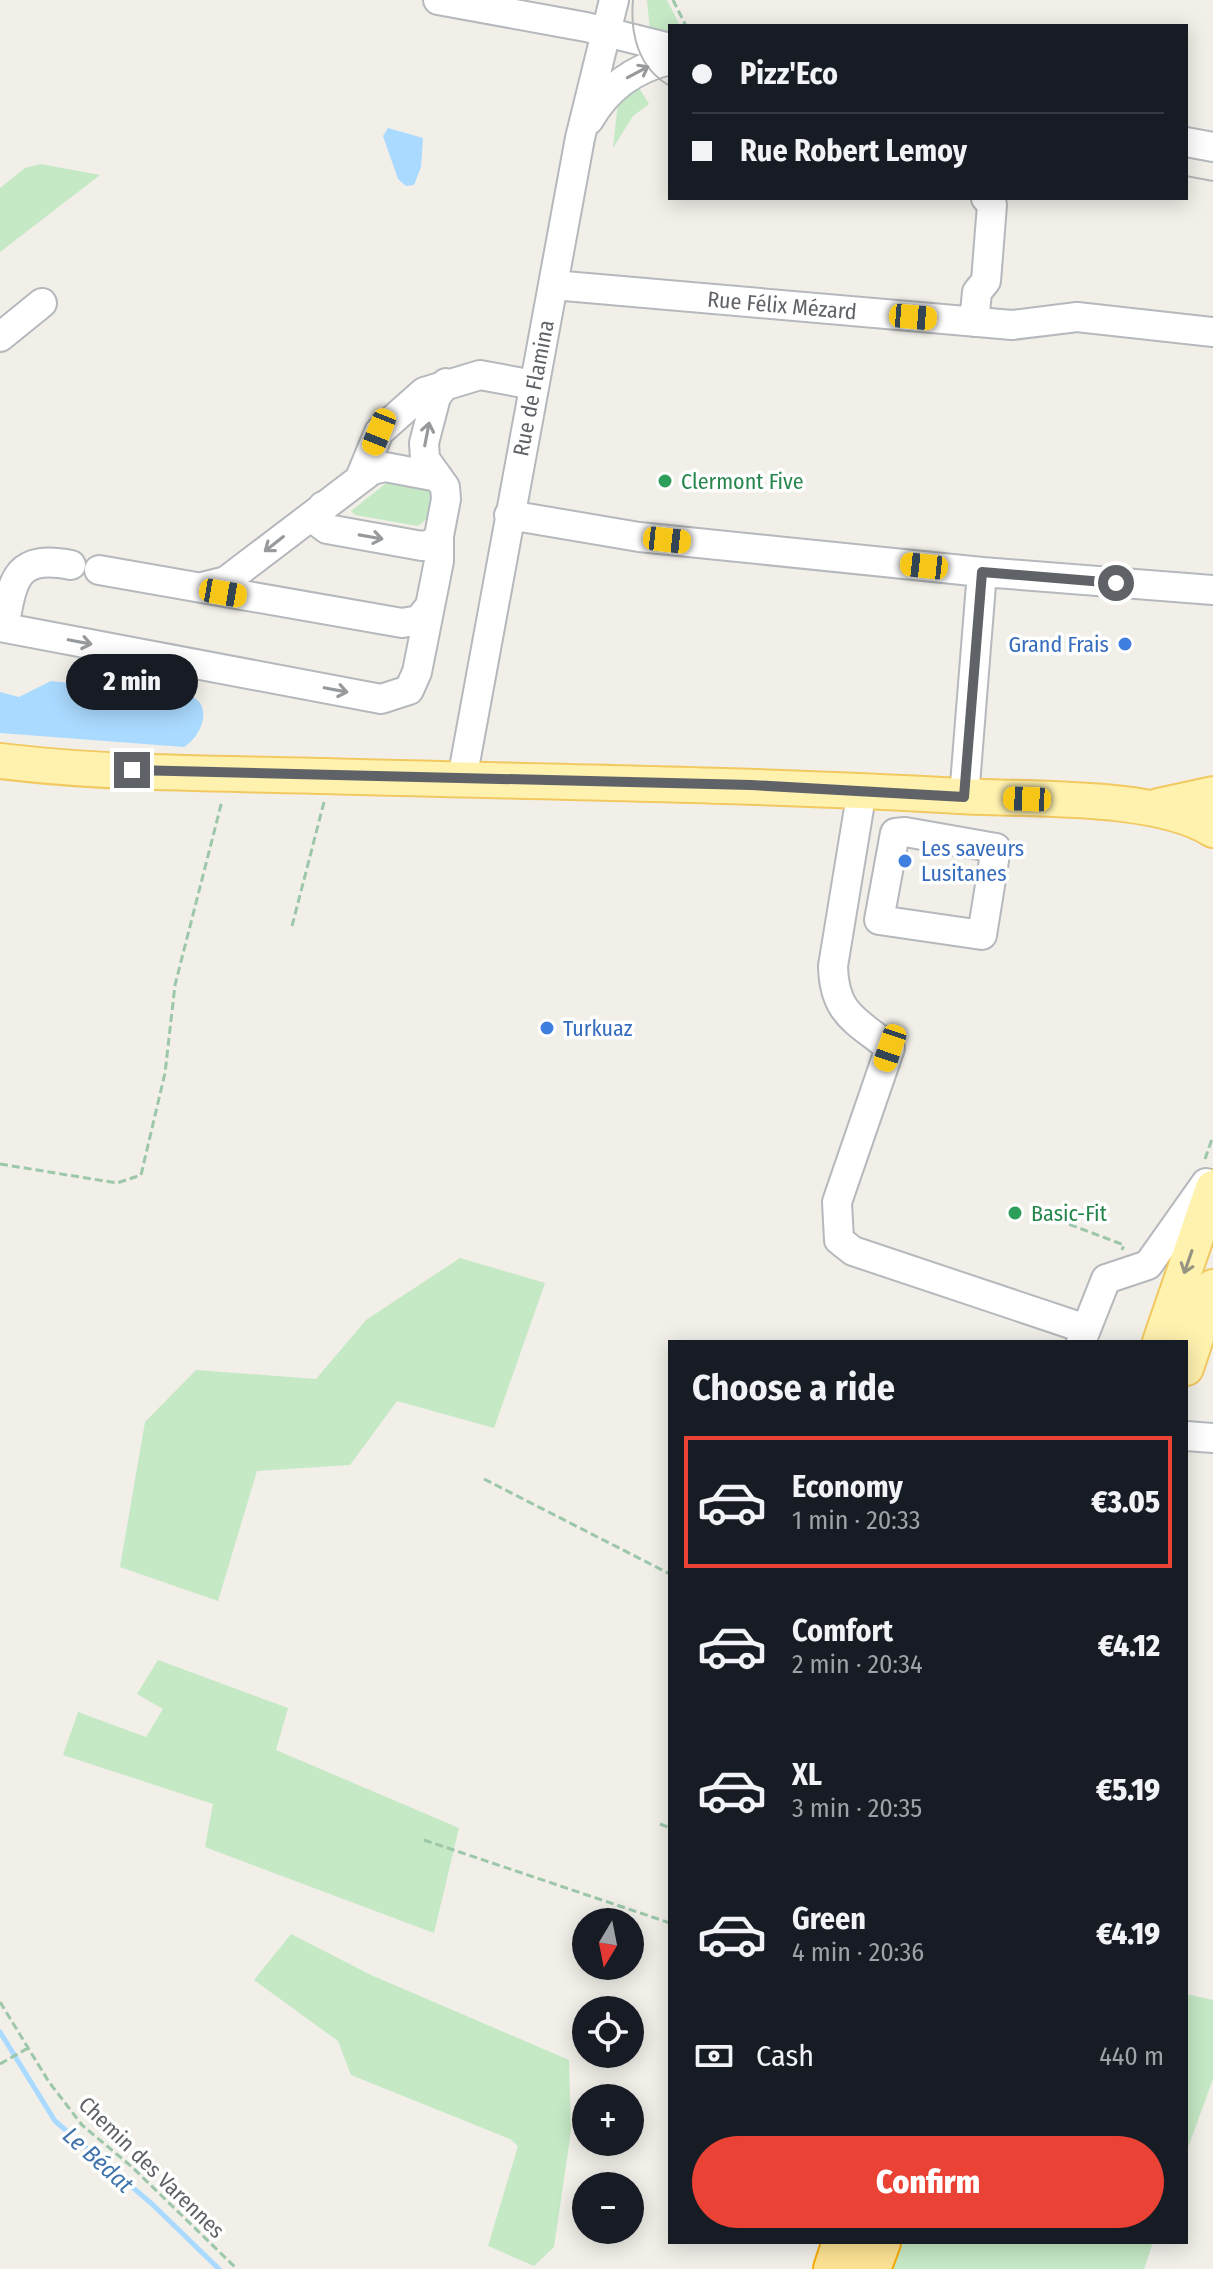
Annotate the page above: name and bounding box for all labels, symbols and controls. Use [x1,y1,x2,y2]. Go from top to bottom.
text: Pizz'Eco [740,56,838,92]
one-way arrow [626,64,649,80]
text: Rue Robert Lemoy [740,133,967,169]
street label: Rue Félix Mézard [706,286,858,325]
car [888,303,938,331]
street label: Rue de Flamina [507,318,560,458]
car [359,405,399,459]
one-way arrow [420,422,435,447]
place label: Clermont Five [681,468,804,495]
marker: Clermont Five [656,472,674,490]
car [642,526,692,554]
one-way arrow [358,531,383,546]
one-way arrow [264,536,285,553]
car [899,552,949,580]
route start [1098,565,1134,601]
car [197,577,249,609]
place label: Grand Frais [1008,631,1109,658]
one-way arrow [67,635,93,650]
marker: Grand Frais [1116,635,1134,653]
callout: 2 min [66,654,198,710]
text: 2 min [103,666,161,697]
one-way arrow [322,684,348,699]
route end [114,752,150,788]
car [1003,786,1051,812]
place label: Les saveurs Lusitanes [921,835,1024,887]
marker: Les saveurs Lusitanes [896,852,914,870]
place label: Turkuaz [563,1015,633,1042]
marker: Turkuaz [538,1019,556,1037]
car [871,1021,909,1075]
place label: Basic-Fit [1031,1200,1108,1227]
marker: Basic-Fit [1006,1204,1024,1222]
one-way arrow [1180,1249,1195,1274]
text: Choose a ride [692,1366,895,1410]
icon: car [696,1466,768,1538]
text: Economy [792,1469,903,1505]
text: €3.05 [1091,1484,1160,1520]
text: 1 min · 20:33 [792,1505,920,1536]
icon: car [696,1610,768,1682]
text: Comfort [792,1613,893,1649]
text: €4.12 [1098,1628,1160,1664]
text: 2 min · 20:34 [792,1649,923,1680]
icon: car [696,1754,768,1826]
text: XL [792,1757,822,1793]
text: €5.19 [1096,1772,1160,1808]
text: 3 min · 20:35 [792,1793,922,1824]
icon: car [696,1898,768,1970]
text: Green [792,1901,866,1937]
north arrow [572,1908,644,1980]
map controls [572,1908,644,2244]
text: €4.19 [1096,1916,1160,1952]
text: 4 min · 20:36 [792,1937,924,1968]
button: locate [572,1996,644,2068]
icon: cash [692,2034,736,2078]
text: Cash [756,2038,814,2074]
text: 440 m [1099,2041,1164,2072]
button: + [572,2084,644,2156]
street label: Chemin des Varennes [73,2091,230,2244]
water label: Le Bédat [57,2121,139,2199]
button: Confirm [692,2136,1164,2228]
button: − [572,2172,644,2244]

